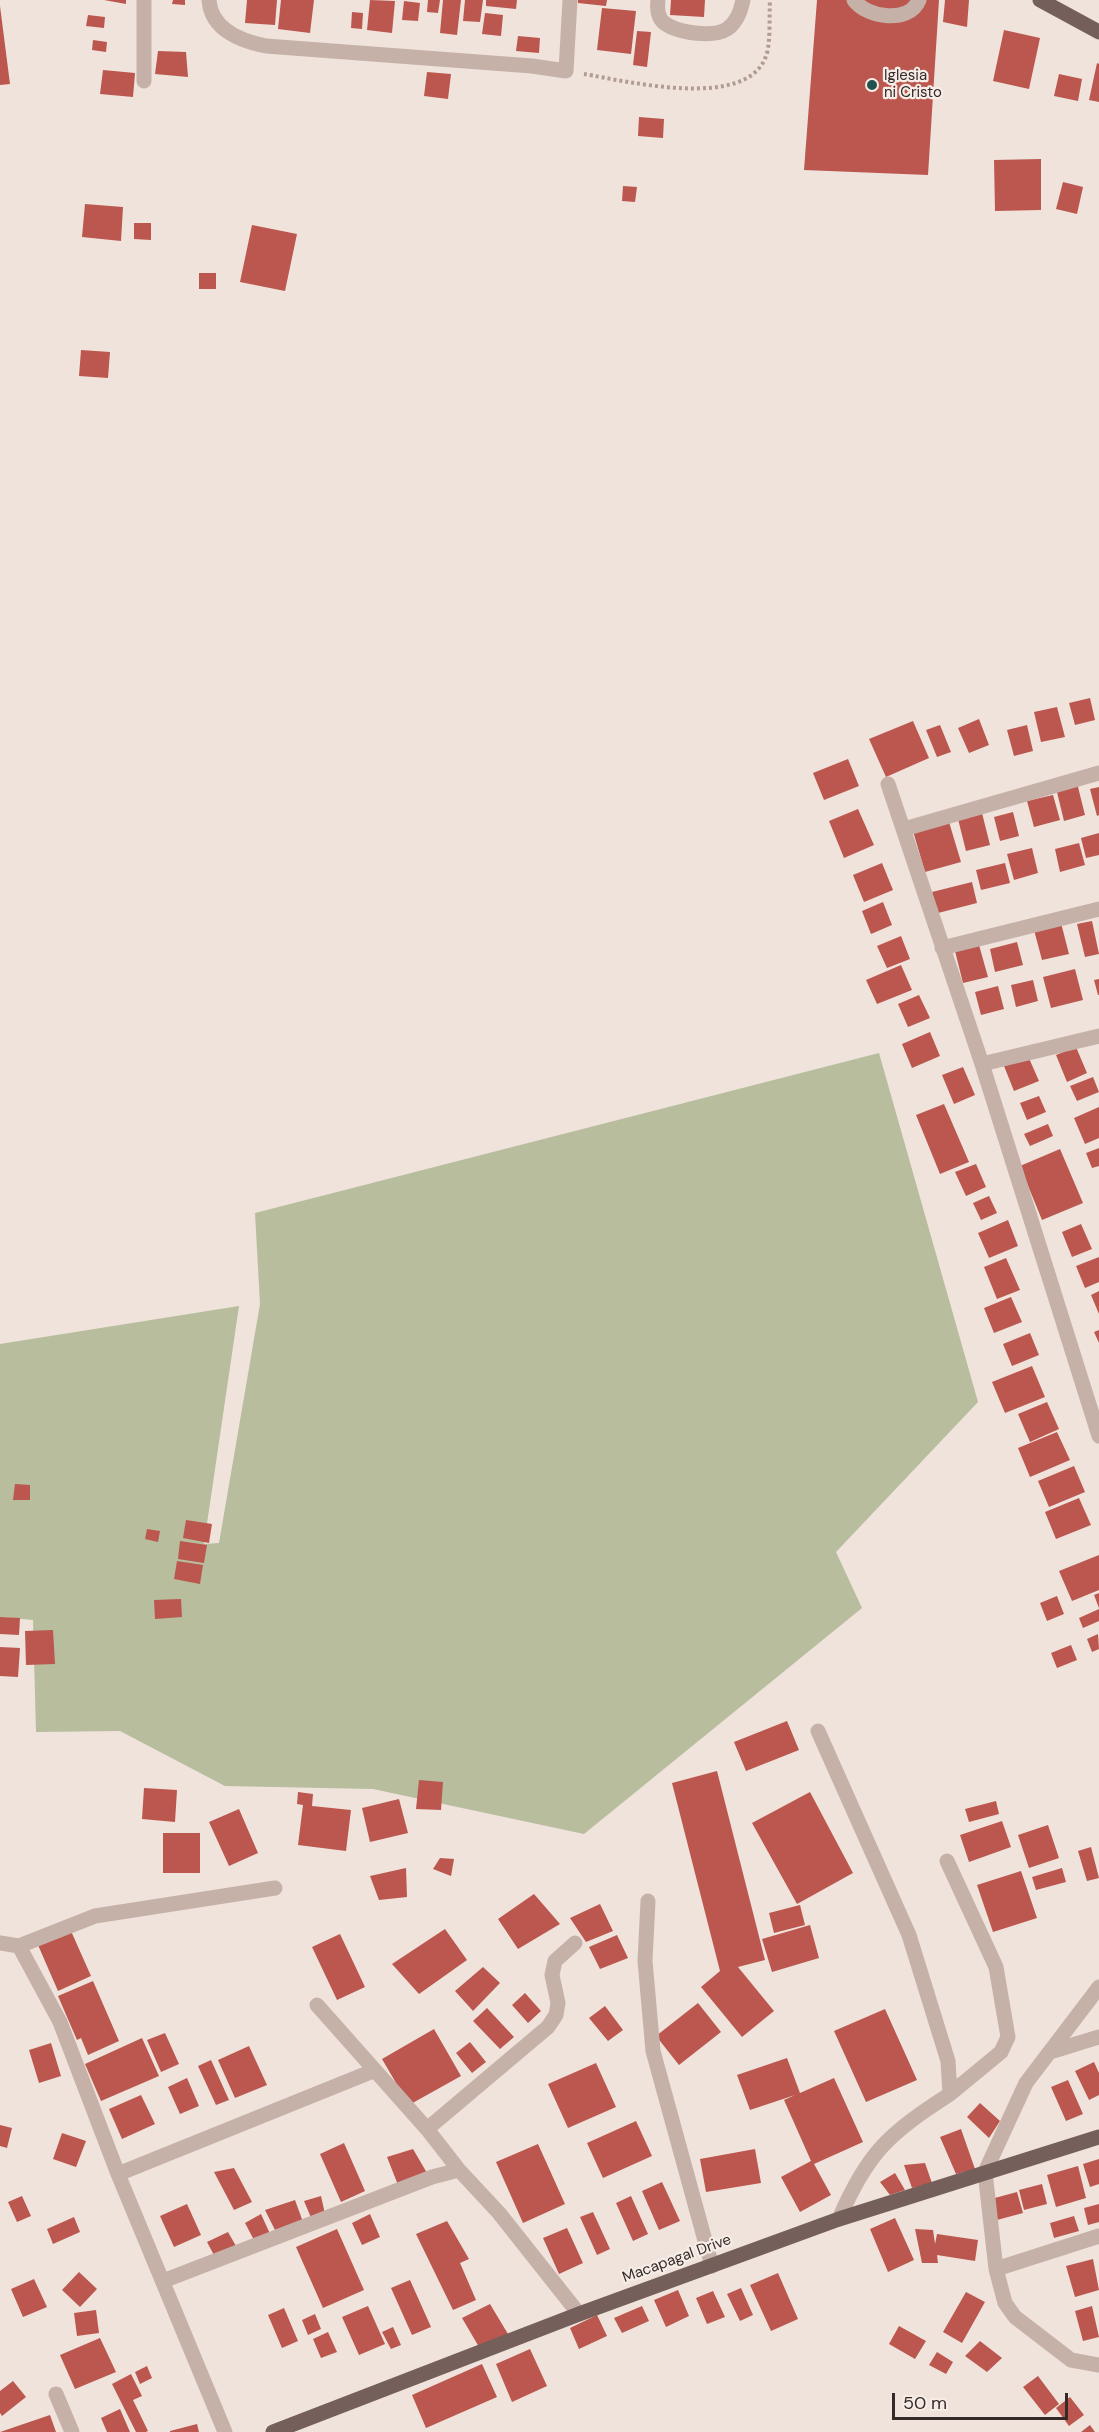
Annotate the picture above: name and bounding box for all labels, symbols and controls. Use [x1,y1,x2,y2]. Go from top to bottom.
place label: Iglesia ni Cristo [884,67,942,102]
marker: Iglesia ni Cristo [865,78,879,92]
street label: Macapagal Drive [620,2231,734,2287]
scale bar [895,2381,1070,2419]
text: 50 m [903,2391,947,2415]

